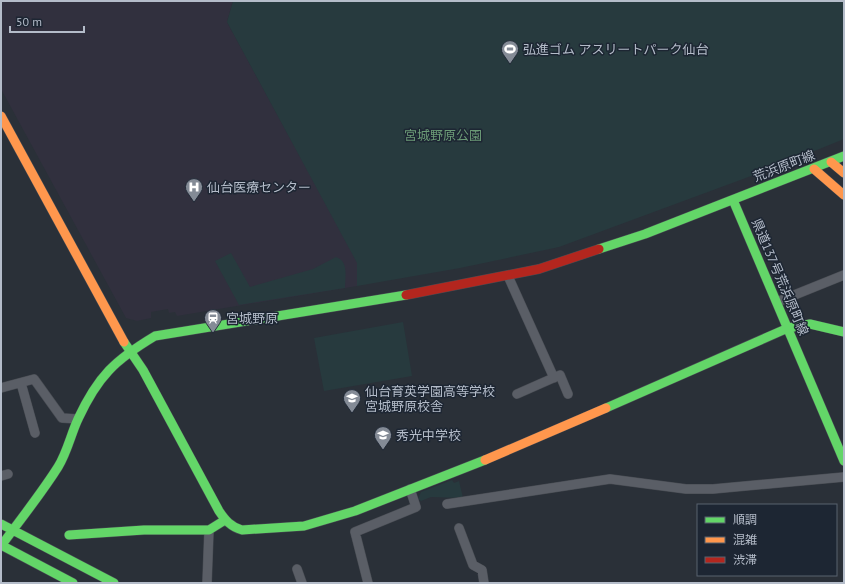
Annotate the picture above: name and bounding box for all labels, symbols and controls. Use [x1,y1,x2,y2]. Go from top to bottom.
scale bar [10,8,84,34]
text: 50 m [16,14,42,29]
sports icon: 弘進ゴム アスリートパーク仙台 [500,39,520,64]
place label: 弘進ゴム アスリートパーク仙台 [523,41,708,58]
park label: 宮城野原公園 [404,127,482,144]
street label: 荒浜原町線 [751,146,817,186]
hospital icon: 仙台医療センター [184,177,204,202]
place label: 仙台医療センター [207,179,311,196]
street label: 県道137号荒浜原町線 [748,216,812,338]
station icon: 宮城野原 [203,308,223,333]
place label: 宮城野原 [226,310,278,327]
place label: 仙台育英学園高等学校 宮城野原校舎 [365,383,495,415]
school or university icon: 仙台育英学園高等学校 宮城野原校舎 [342,388,362,413]
school or university icon: 秀光中学校 [373,425,393,450]
place label: 秀光中学校 [396,427,461,444]
legend [697,504,837,576]
text: 順調 [733,512,757,527]
text: 混雑 [733,532,757,547]
text: 渋滞 [733,552,757,567]

